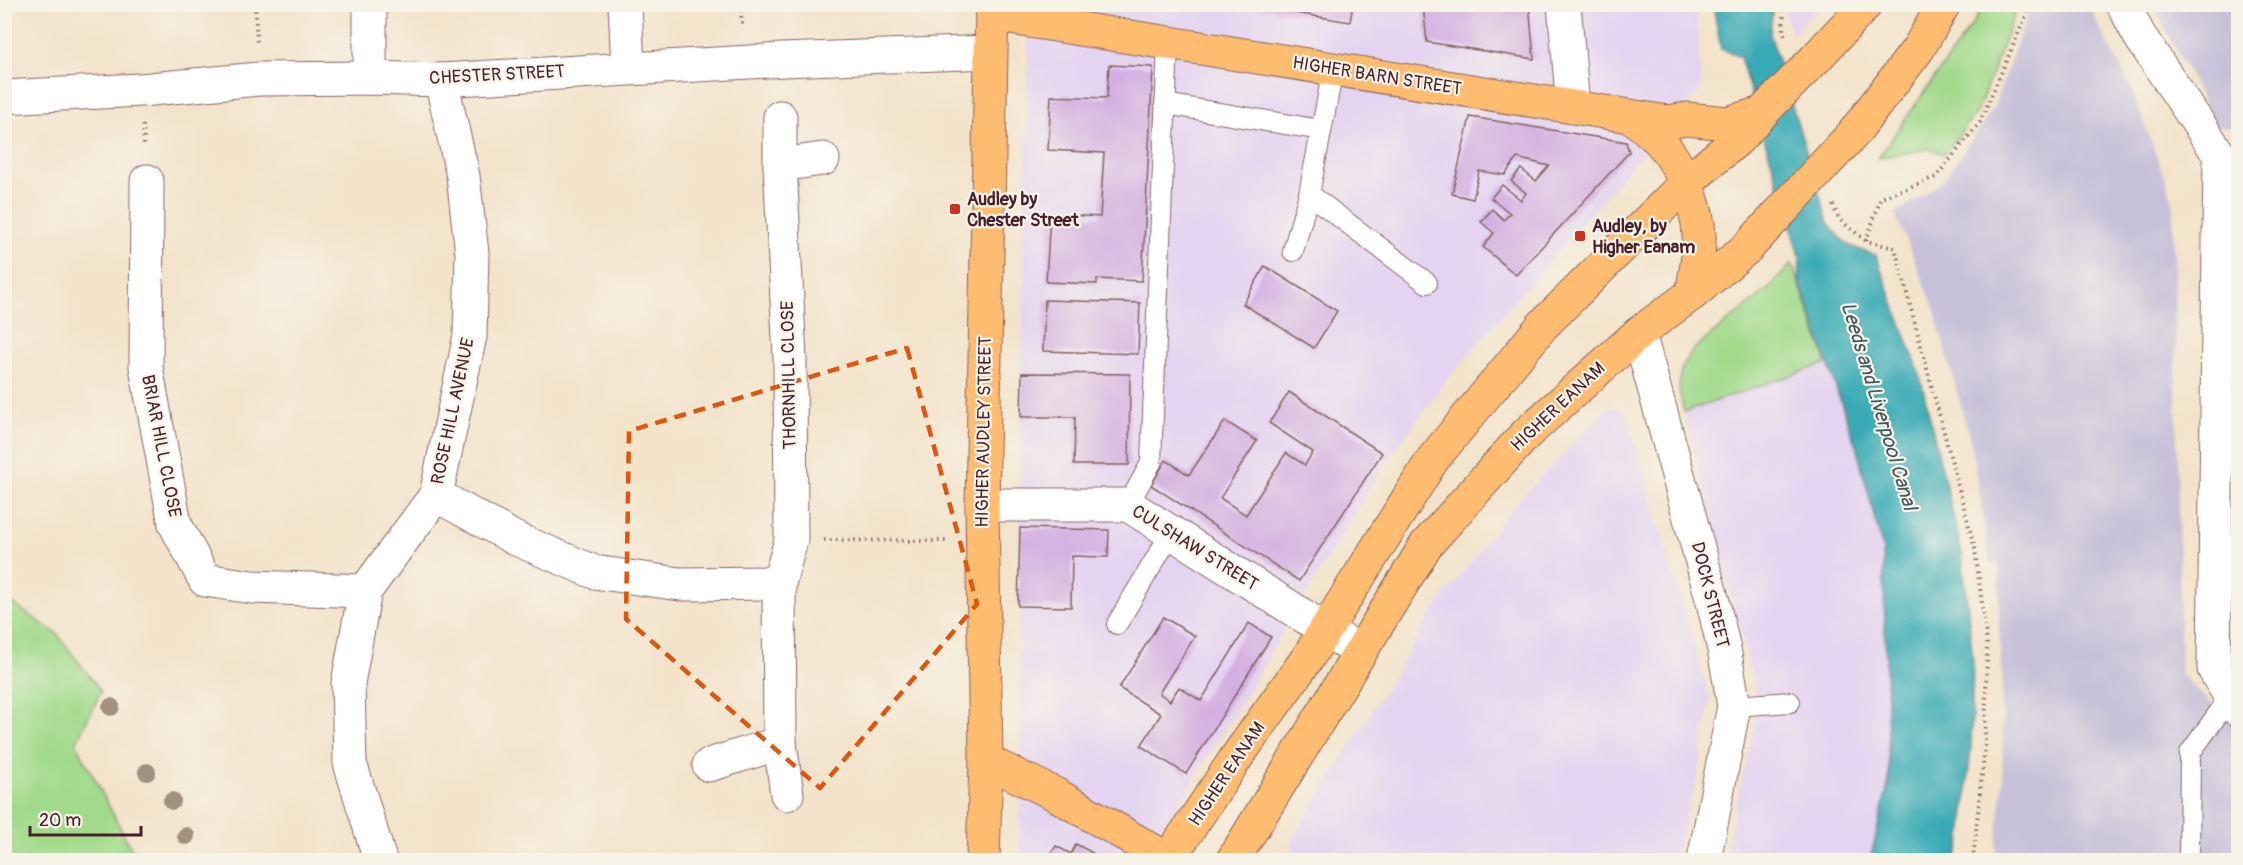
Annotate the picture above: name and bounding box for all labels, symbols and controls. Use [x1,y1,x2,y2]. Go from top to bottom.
street label: HIGHER BARN STREET [1291,51,1463,101]
street label: CHESTER STREET [429,60,565,90]
place label: Audley by Chester Street [967,188,1079,232]
marker: Audley by Chester Street [948,202,962,216]
place label: Audley, by Higher Eanam [1592,215,1695,259]
marker: Audley, by Higher Eanam [1573,229,1587,243]
water label: Leeds and Liverpool Canal [1835,299,1923,515]
street label: THORNHILL CLOSE [776,300,802,450]
street label: ROSE HILL AVENUE [426,335,480,487]
street label: HIGHER AUDLEY STREET [971,336,997,528]
street label: HIGHER EANAM [1506,357,1610,457]
street label: BRIAR HILL CLOSE [136,373,186,519]
street label: CULSHAW STREET [1128,500,1262,596]
street label: DOCK STREET [1686,540,1734,650]
street label: HIGHER EANAM [1184,717,1270,831]
scale bar [30,799,141,837]
text: 20 m [39,809,81,832]

